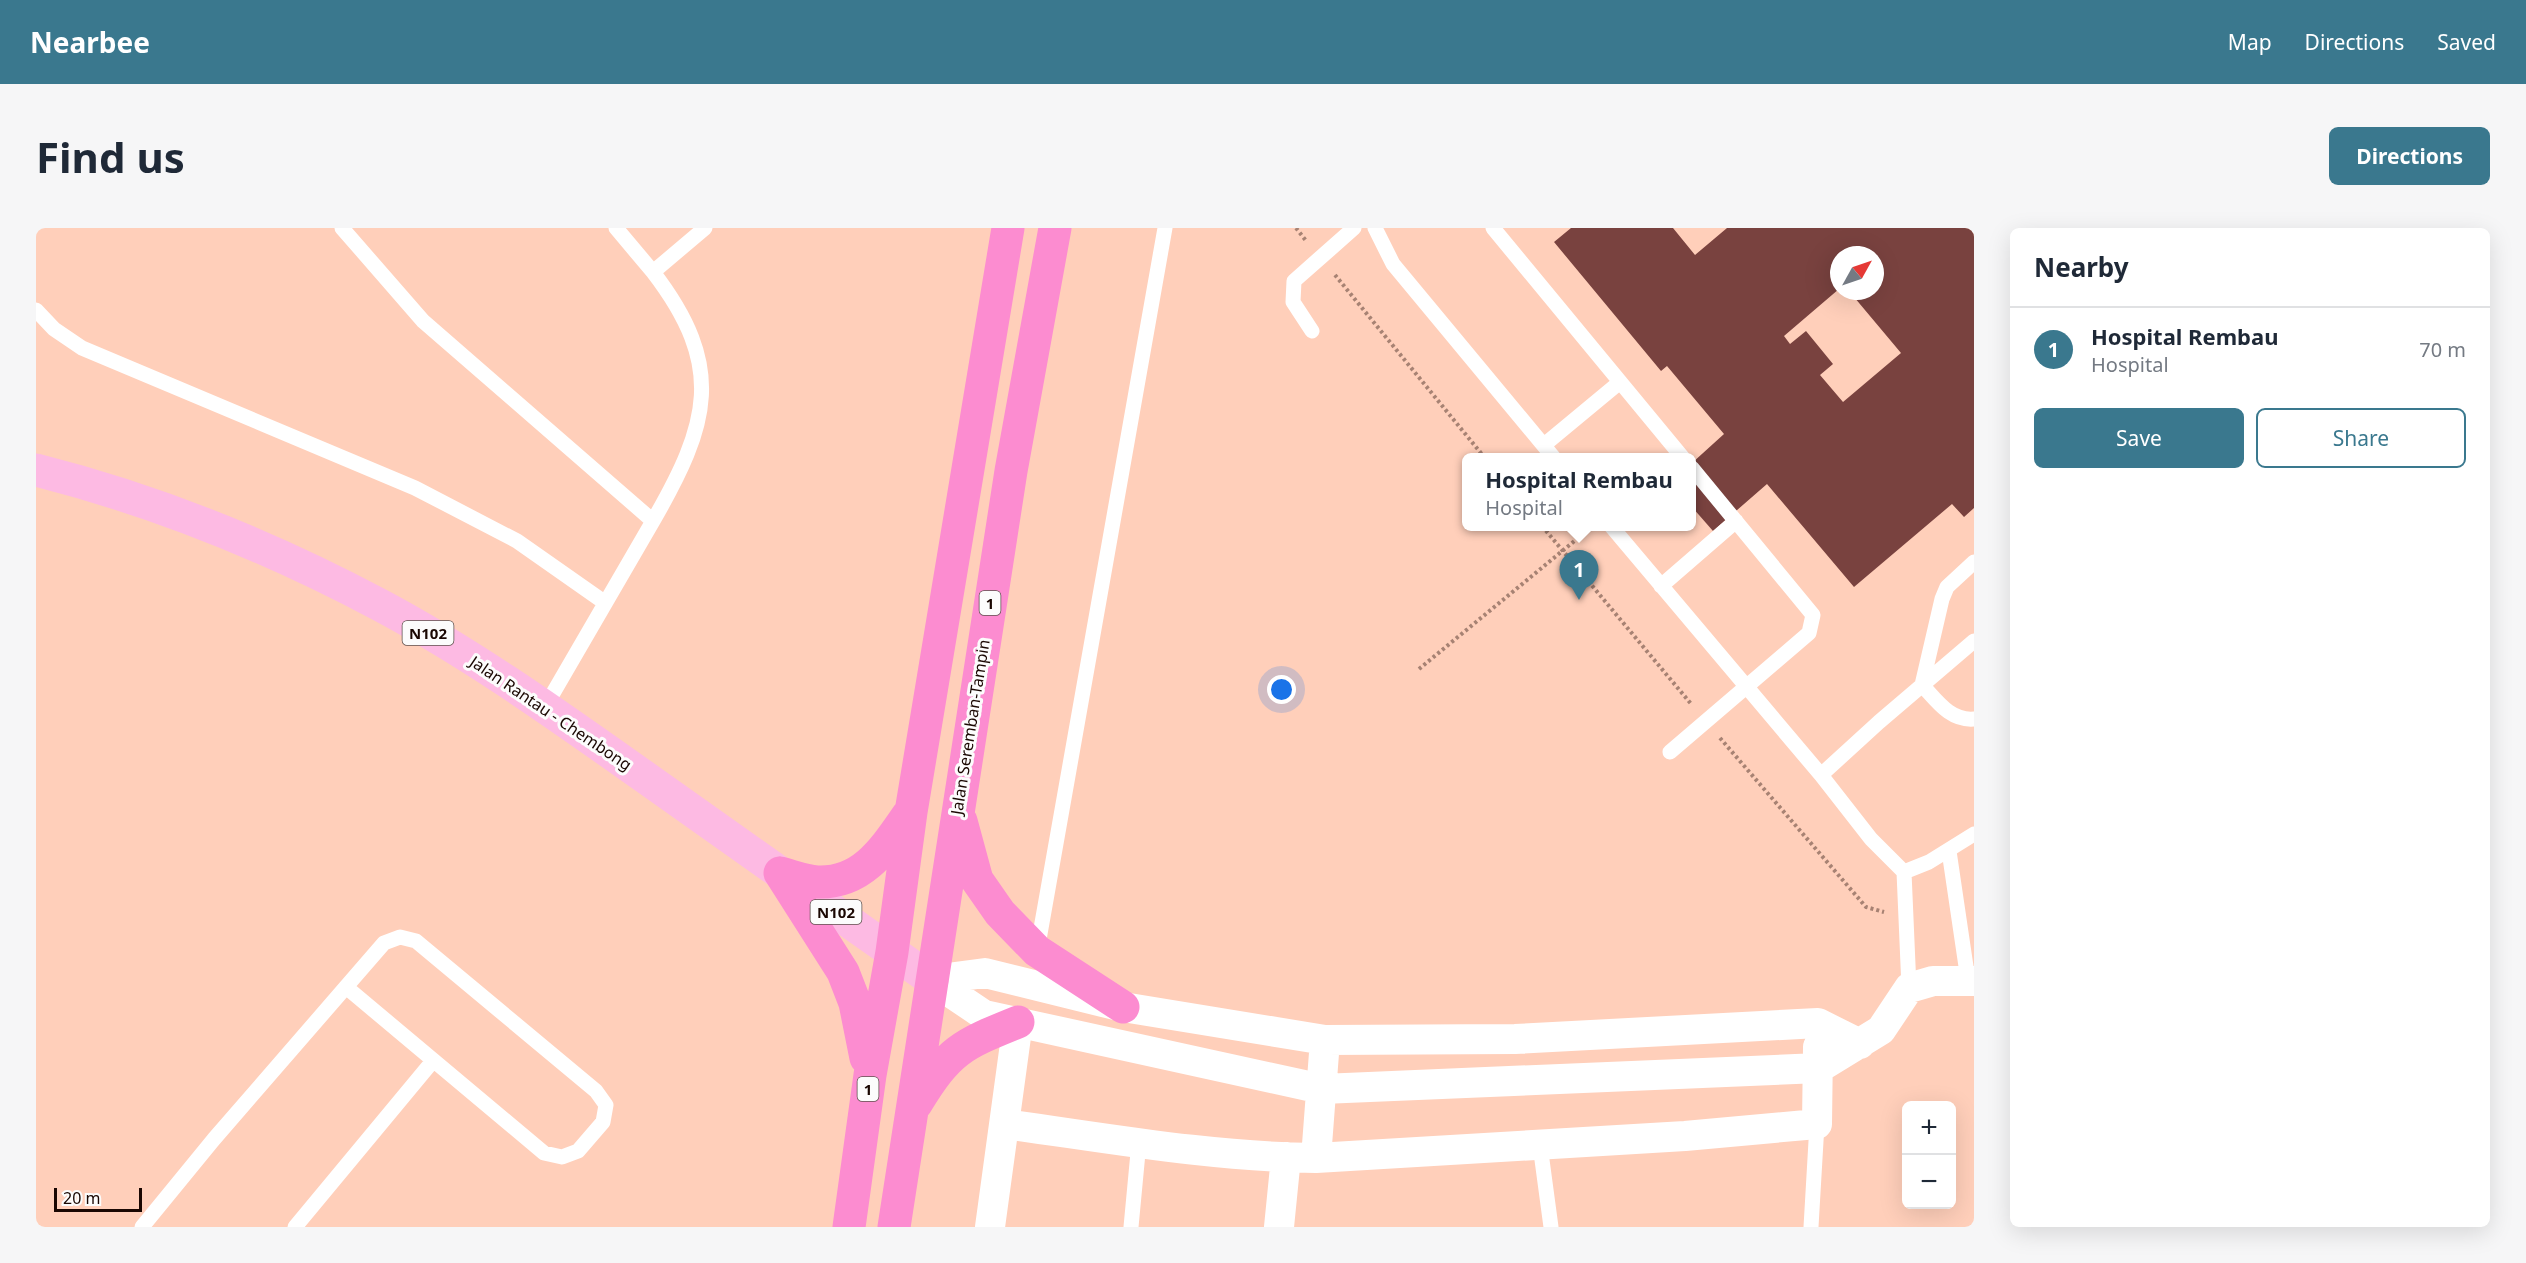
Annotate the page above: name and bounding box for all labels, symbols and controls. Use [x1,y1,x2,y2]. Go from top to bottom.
text: Nearbee [30,23,150,61]
text: Map [2228,28,2272,56]
text: Directions [2305,28,2404,56]
text: Saved [2437,28,2496,56]
button: Directions [2329,127,2490,185]
text: Find us [36,128,185,185]
north arrow [1830,246,1884,300]
text: Nearby [2034,249,2129,285]
text: Hospital Rembau [2091,321,2279,351]
text: 1 [2048,336,2059,363]
text: 70 m [2419,336,2466,363]
text: Hospital [2091,351,2169,378]
button: Save [2034,408,2244,468]
button: Share [2256,408,2466,468]
popup [1462,453,1696,531]
text: Hospital Rembau [1485,464,1673,494]
text: Hospital [1485,494,1563,521]
pin: 1 [1560,550,1598,600]
road number: 1 [980,591,1000,615]
road number: N102 [402,621,454,645]
street label: Jalan Seremban-Tampin [945,638,995,818]
street label: Jalan Rantau - Chembong [464,649,636,775]
your location [1267,675,1296,704]
road number: N102 [810,900,862,924]
road number: 1 [858,1077,878,1101]
map controls [1902,1101,1956,1209]
button: + [1902,1101,1956,1155]
button: − [1902,1155,1956,1209]
scale bar [54,1185,142,1212]
text: 20 m [63,1187,100,1209]

